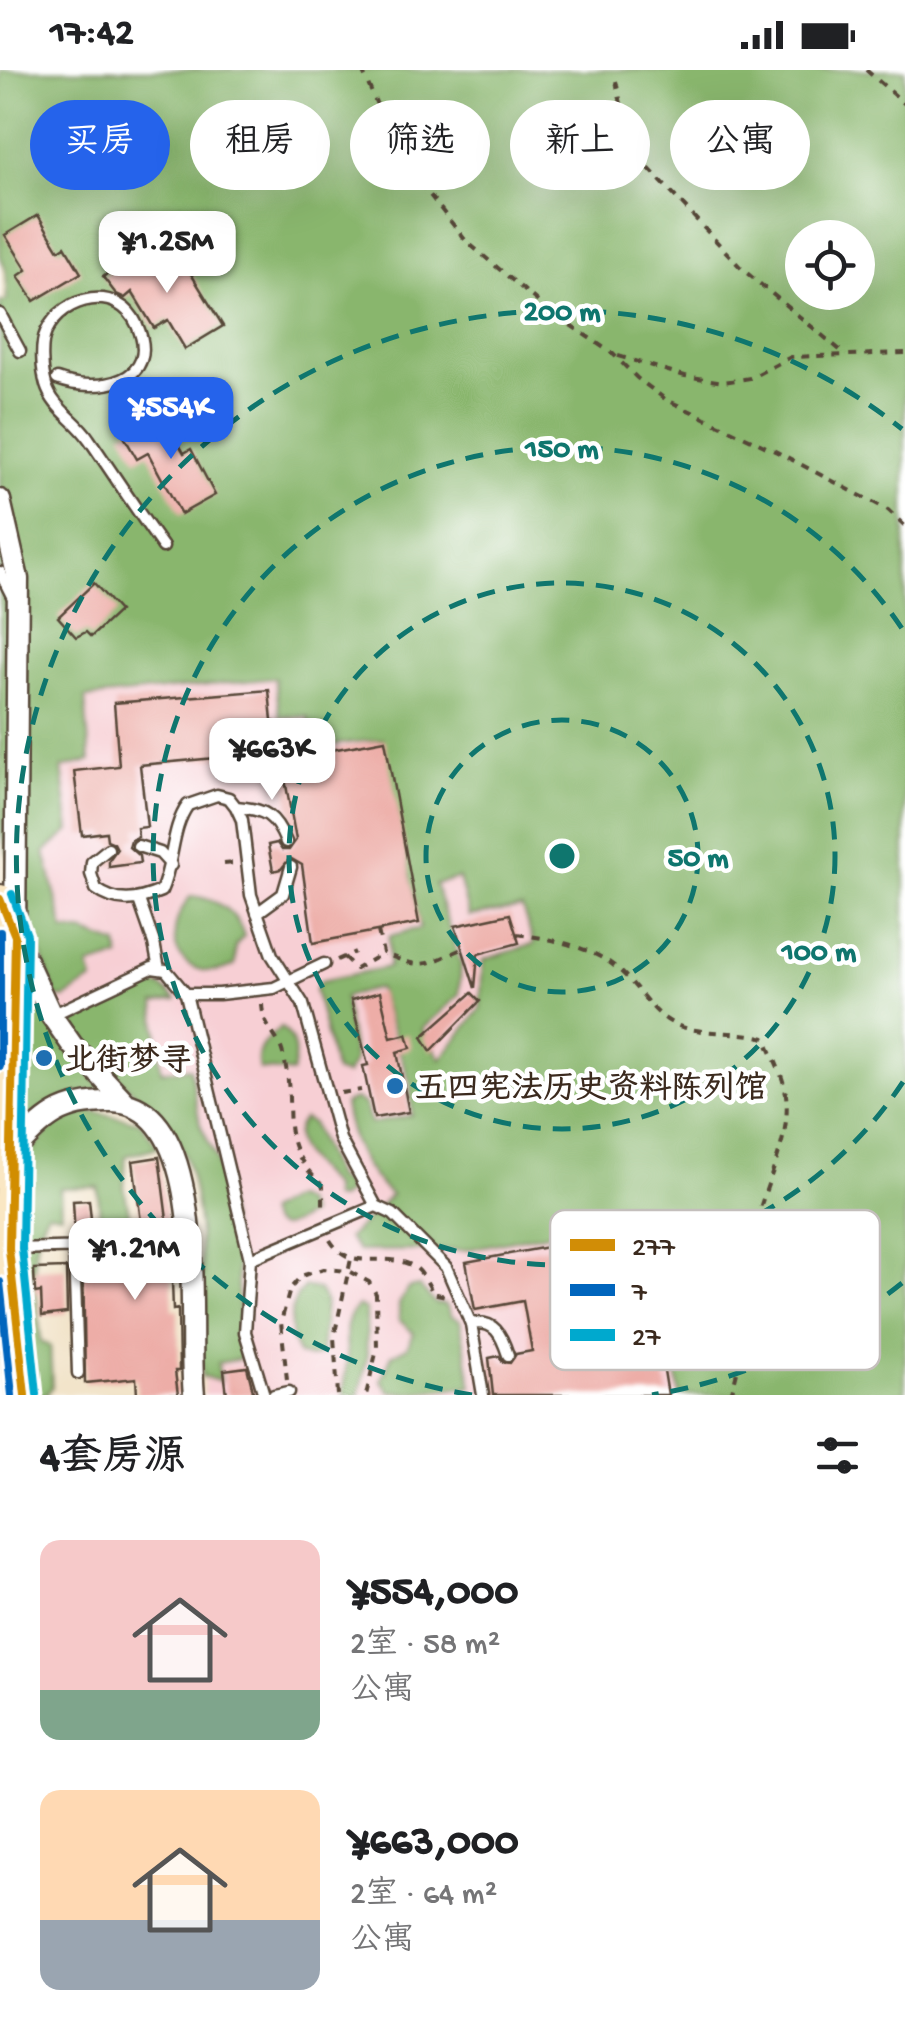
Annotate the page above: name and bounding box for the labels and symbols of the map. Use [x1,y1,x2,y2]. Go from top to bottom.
pin: ¥1.25M [86,211,248,296]
text: 200 m [523,297,601,332]
pin: ¥554K [101,377,241,462]
text: 150 m [524,434,599,469]
pin: ¥663K [202,718,342,803]
centre of rings [544,838,580,874]
text: 50 m [667,843,729,878]
text: 100 m [781,937,857,972]
place label: 北街梦寻 [64,1042,192,1082]
marker: 北街梦寻 [33,1047,55,1069]
place label: 五四宪法历史资料陈列馆 [415,1070,767,1110]
marker: 五四宪法历史资料陈列馆 [384,1075,406,1097]
legend [550,1210,880,1370]
pin: ¥1.21M [54,1218,216,1303]
text: 277 [632,1233,676,1266]
text: 7 [631,1278,648,1311]
text: 27 [632,1323,662,1356]

